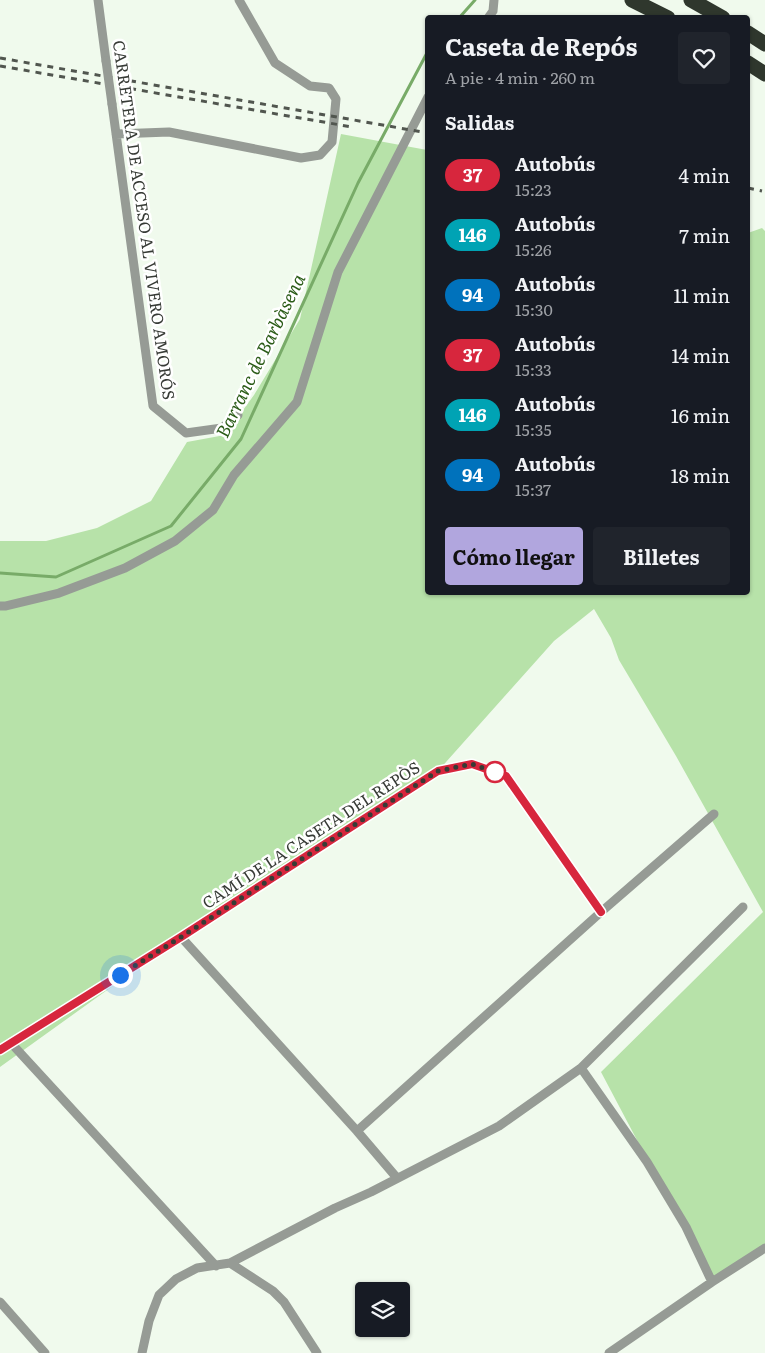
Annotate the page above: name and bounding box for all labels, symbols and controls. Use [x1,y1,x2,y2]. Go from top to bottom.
text: Caseta de Repós [445,28,637,63]
button: heart [678,32,730,84]
street label: CARRETERA DE ACCESO AL VIVERO AMORÓS [108,39,182,401]
text: A pie · 4 min · 260 m [445,65,595,89]
text: Salidas [445,108,514,136]
text: Autobús [515,149,595,177]
text: 37 [463,161,482,188]
text: 4 min [678,161,730,189]
text: 15:23 [515,177,552,201]
text: Autobús [515,209,595,237]
text: 146 [458,221,487,248]
text: 7 min [679,221,730,249]
text: 15:26 [515,237,552,261]
water label: Barranc de Barbàsena [208,268,311,442]
text: Autobús [515,269,595,297]
text: 94 [462,281,483,308]
text: 11 min [673,281,730,309]
text: 15:30 [515,297,553,321]
text: Autobús [515,329,595,357]
text: 37 [463,341,482,368]
text: 14 min [671,341,730,369]
text: 15:33 [515,357,552,381]
text: Autobús [515,389,595,417]
text: 146 [458,401,487,428]
text: 16 min [671,401,730,429]
text: 15:35 [515,417,552,441]
text: Autobús [515,449,595,477]
text: 94 [462,461,483,488]
text: 18 min [671,461,730,489]
text: 15:37 [515,477,551,501]
button: Cómo llegar [445,527,583,585]
button: Billetes [593,527,730,585]
street label: CAMÍ DE LA CASETA DEL REPÒS [197,755,424,914]
unlabelled marker [484,761,506,783]
your location [108,963,133,988]
map controls [355,1282,410,1337]
button: layers [355,1282,410,1337]

